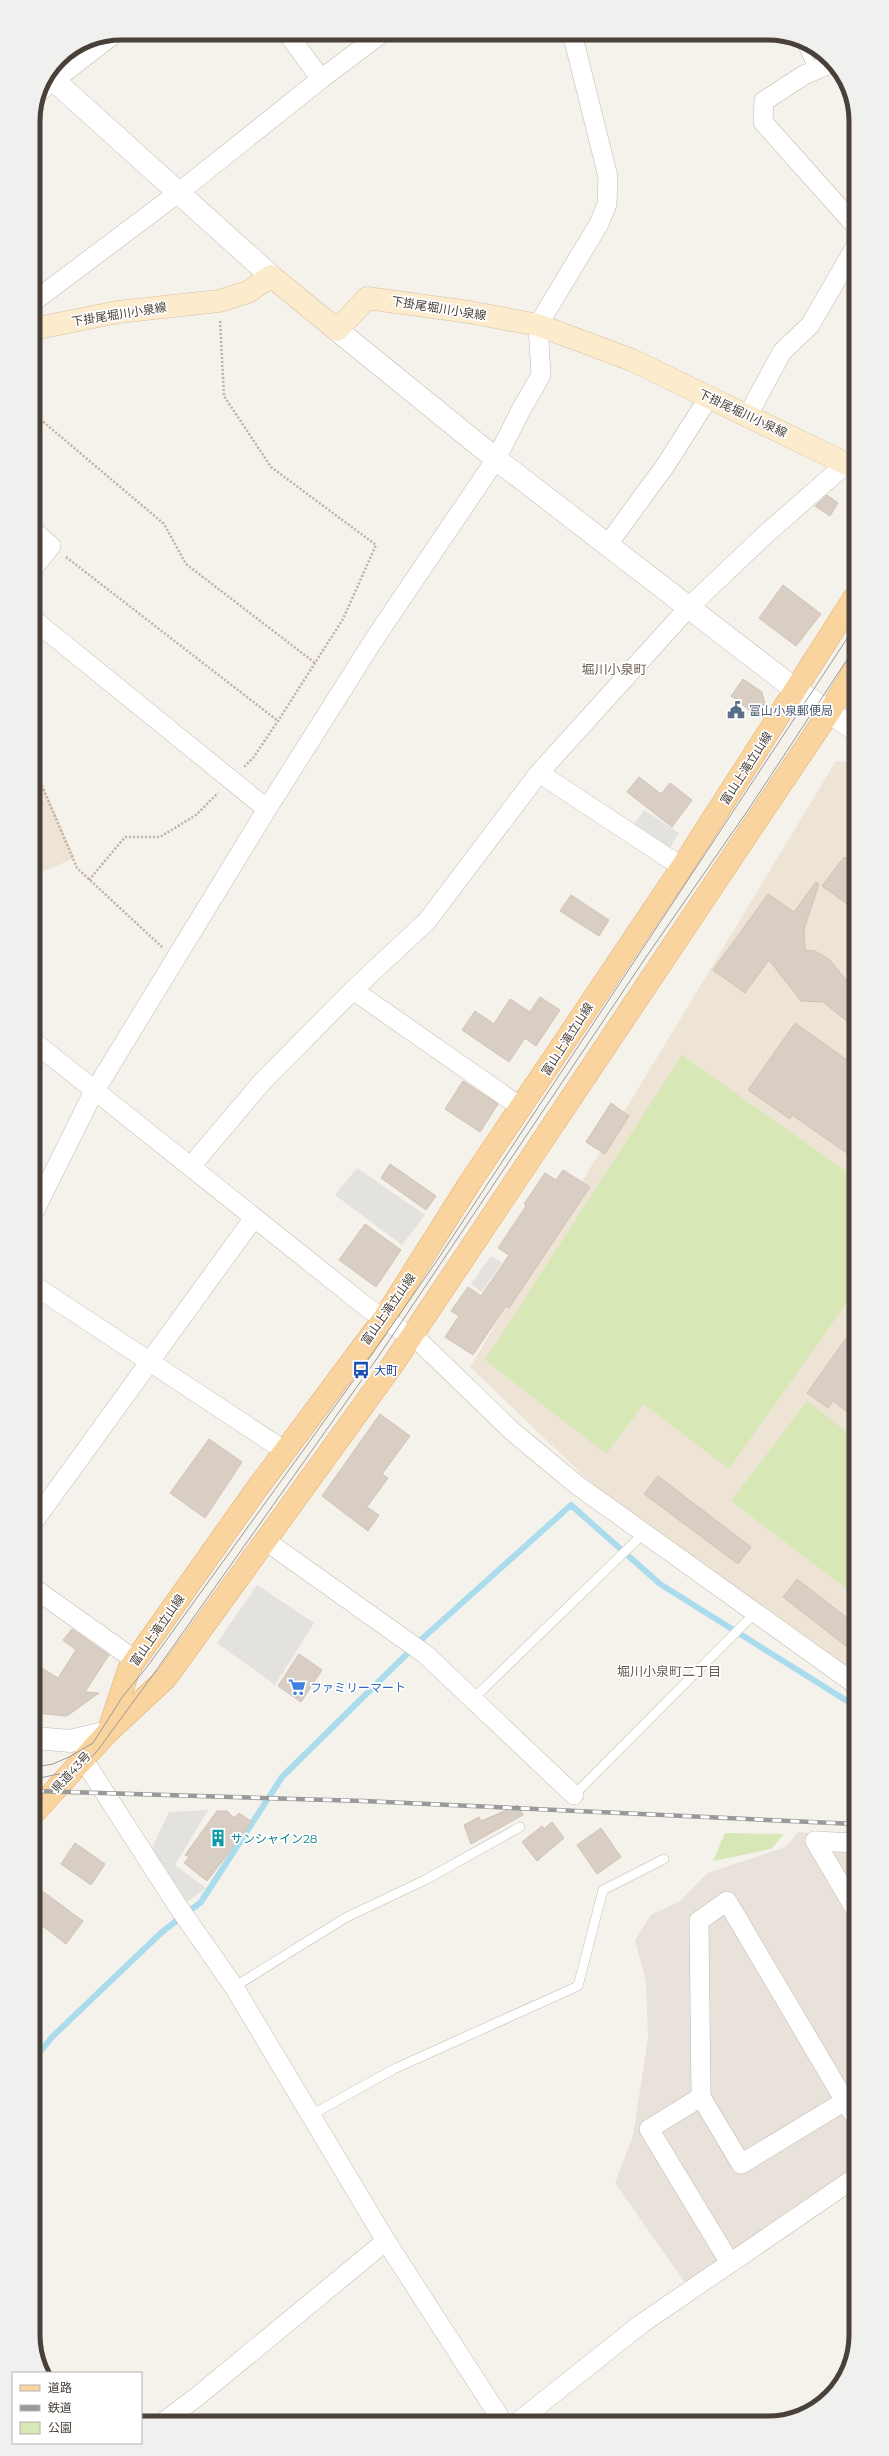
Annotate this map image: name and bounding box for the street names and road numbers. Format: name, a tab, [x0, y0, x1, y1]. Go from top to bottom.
street label: 下掛尾堀川小泉線	[390, 293, 488, 323]
street label: 下掛尾堀川小泉線	[70, 299, 168, 329]
street label: 下掛尾堀川小泉線	[696, 386, 790, 440]
street label: 富山上滝立山線	[717, 729, 775, 807]
street label: 富山上滝立山線	[538, 1000, 596, 1078]
street label: 富山上滝立山線	[358, 1270, 418, 1348]
street label: 富山上滝立山線	[127, 1591, 187, 1669]
street label: 県道43号	[48, 1748, 94, 1796]

